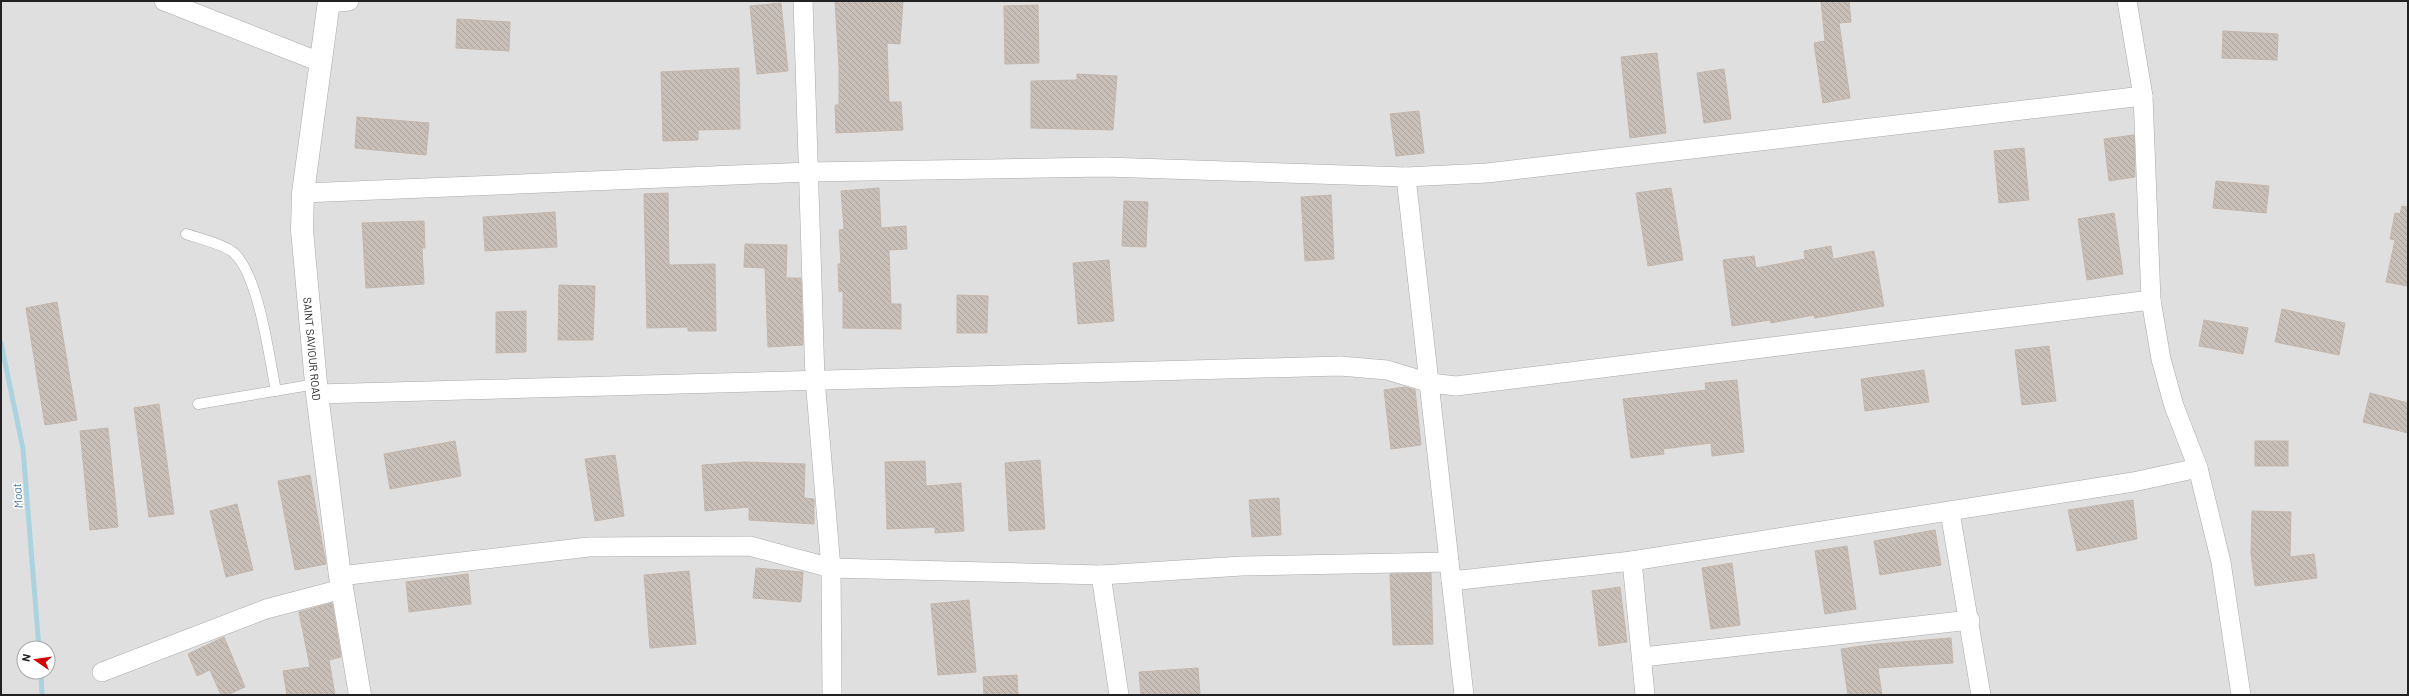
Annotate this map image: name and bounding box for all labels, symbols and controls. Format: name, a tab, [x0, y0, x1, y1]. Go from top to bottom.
street label: SAINT SAVIOUR ROAD	[302, 296, 324, 401]
water label: Moat	[9, 482, 25, 509]
north arrow	[16, 640, 56, 680]
text: N	[19, 653, 33, 663]

